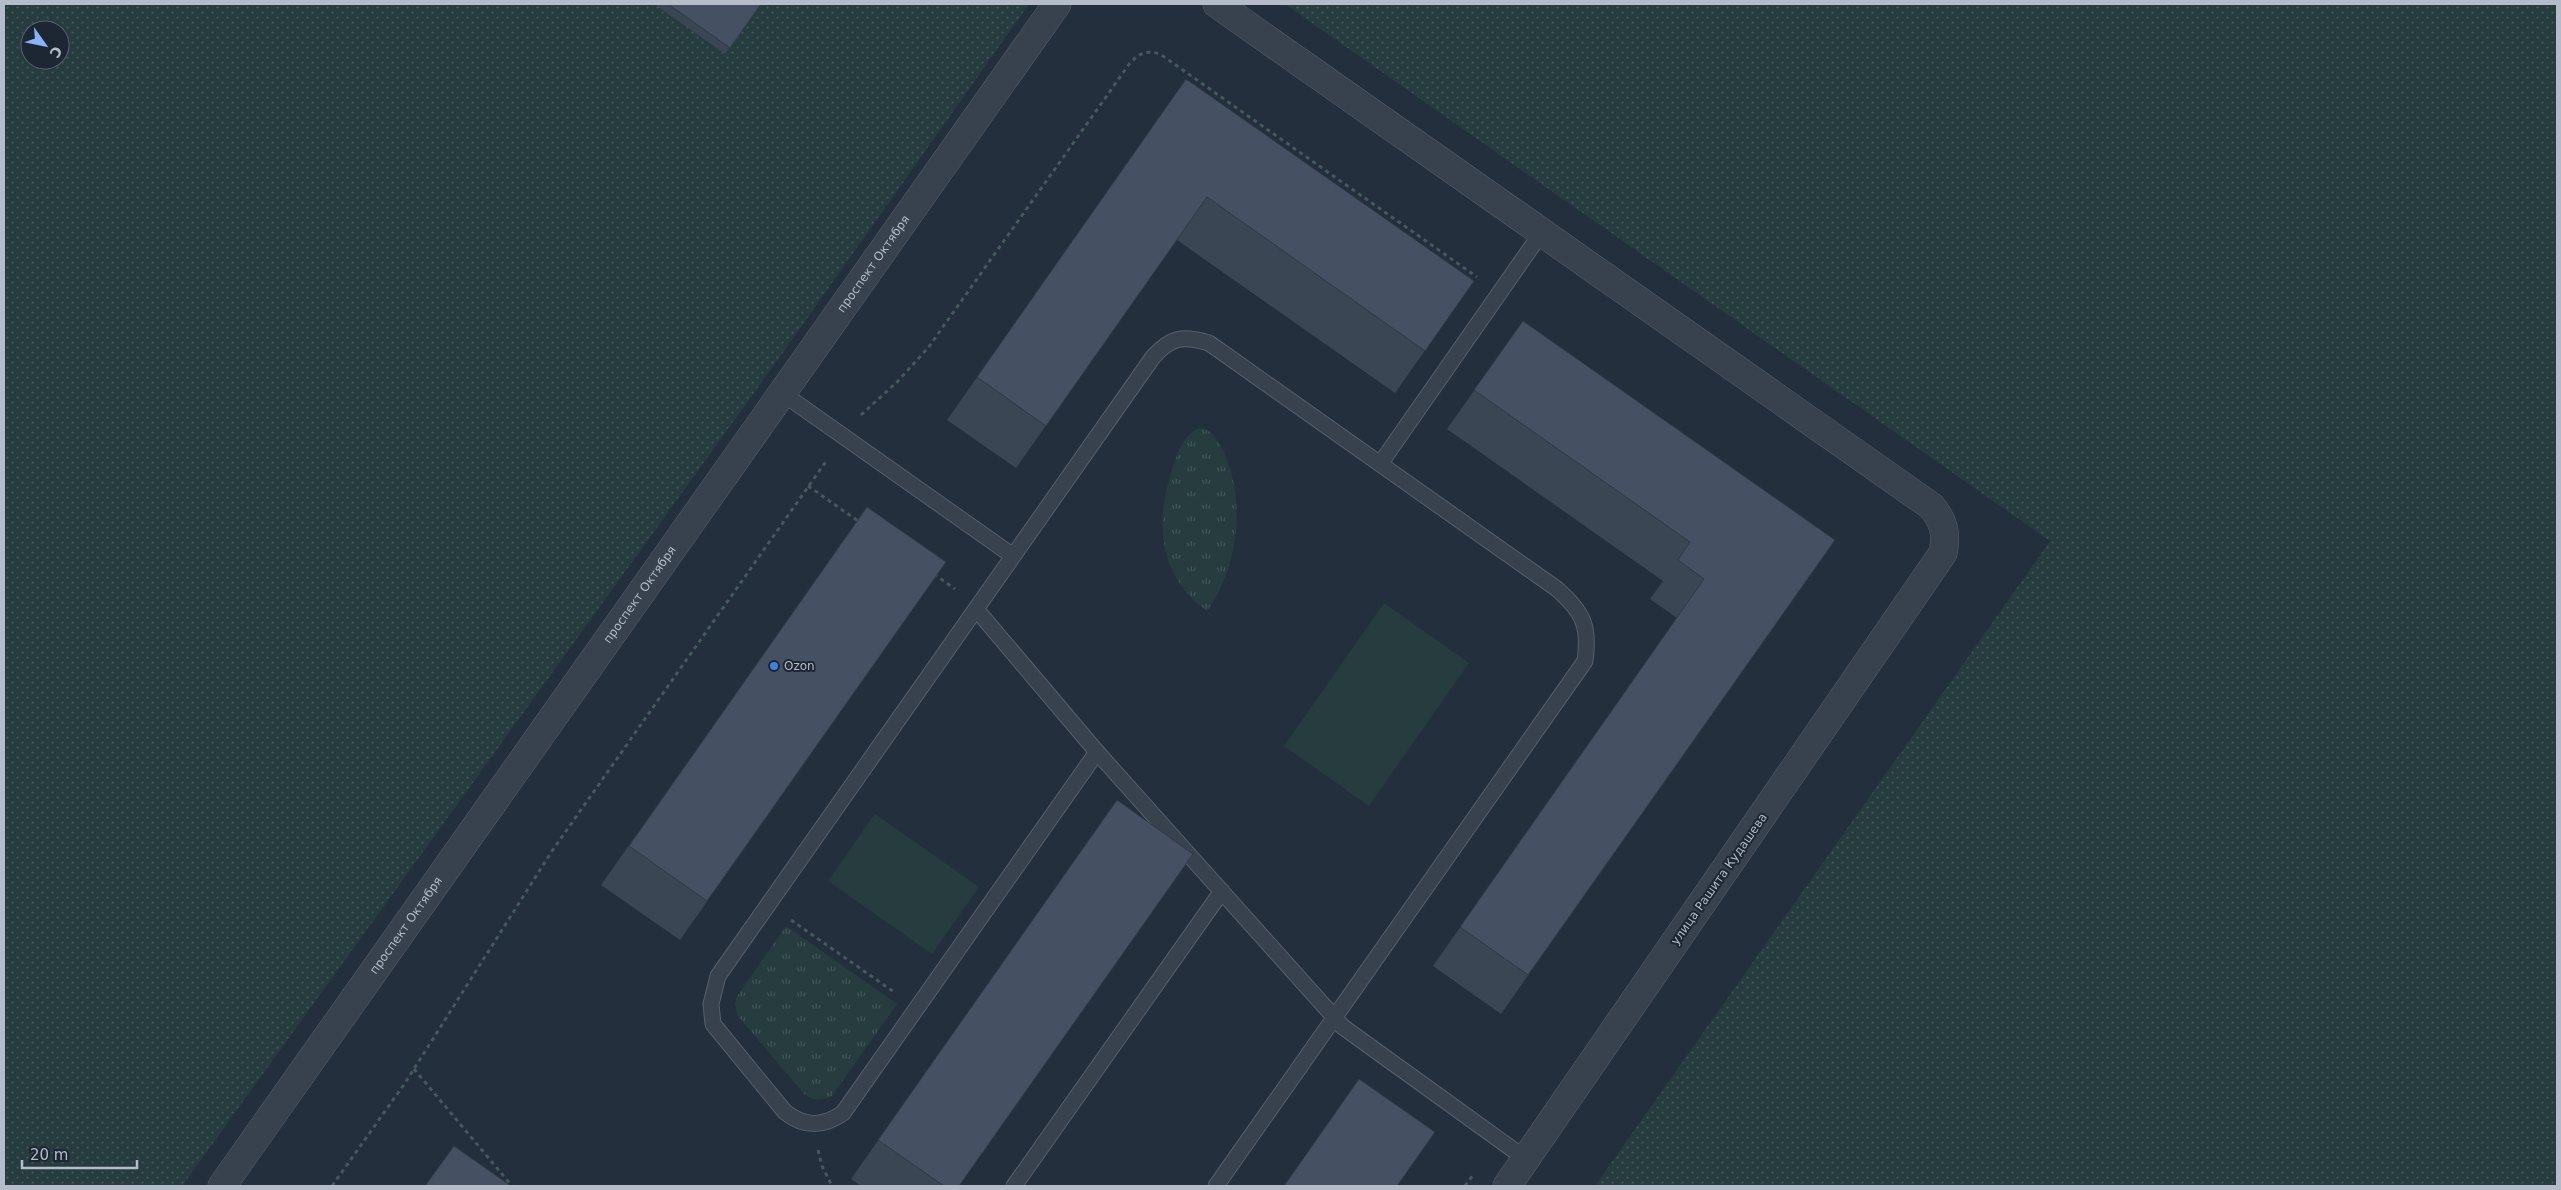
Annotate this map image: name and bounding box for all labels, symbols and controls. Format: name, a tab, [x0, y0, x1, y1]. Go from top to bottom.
north arrow	[20, 20, 70, 70]
text: С	[46, 43, 65, 61]
street label: проспект Октября	[834, 212, 913, 315]
street label: проспект Октября	[601, 543, 679, 646]
place label: Ozon	[784, 659, 815, 673]
marker: Ozon	[768, 660, 780, 672]
street label: улица Рашита Кудашева	[1668, 810, 1770, 948]
street label: проспект Октября	[367, 874, 445, 977]
scale bar	[22, 1138, 138, 1170]
text: 20 m	[30, 1146, 68, 1164]

